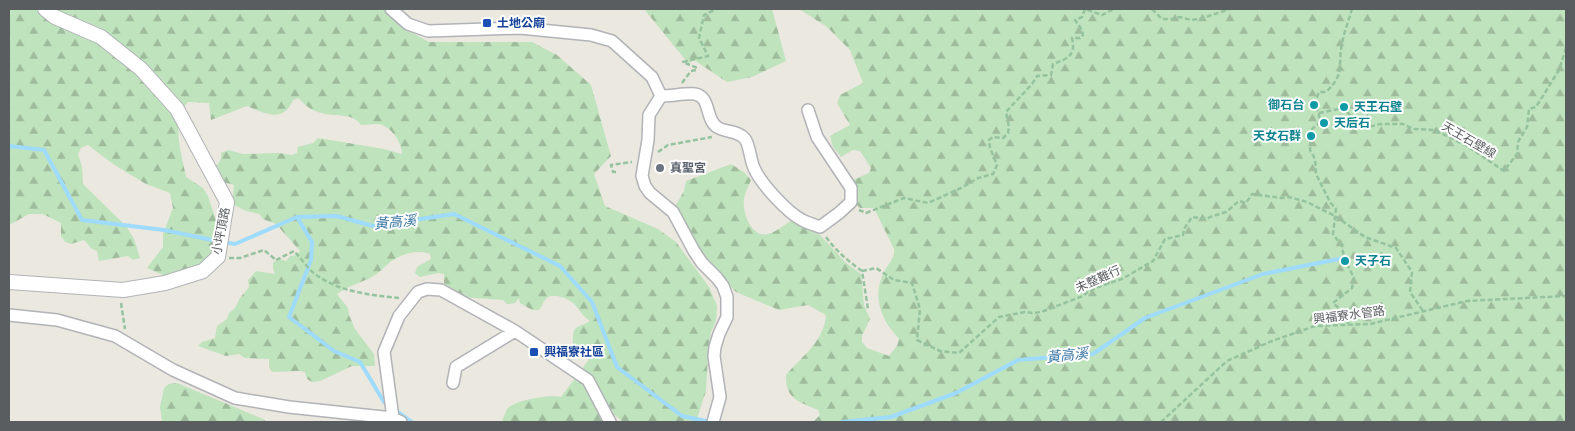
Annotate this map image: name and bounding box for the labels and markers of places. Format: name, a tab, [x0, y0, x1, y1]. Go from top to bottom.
place label: 土地公廟	[497, 16, 545, 30]
marker: 土地公廟	[481, 17, 493, 29]
place label: 御石台	[1268, 98, 1304, 112]
marker: 御石台	[1308, 99, 1320, 111]
place label: 天王石壁	[1354, 100, 1402, 114]
marker: 天王石壁	[1338, 101, 1350, 113]
place label: 天后石	[1334, 116, 1370, 130]
marker: 天后石	[1318, 117, 1330, 129]
place label: 天女石群	[1253, 129, 1301, 143]
marker: 天女石群	[1305, 130, 1317, 142]
place label: 真聖宮	[670, 161, 706, 175]
marker: 真聖宮	[654, 162, 666, 174]
place label: 天子石	[1355, 254, 1391, 268]
marker: 天子石	[1339, 255, 1351, 267]
place label: 興福寮社區	[544, 345, 604, 359]
marker: 興福寮社區	[528, 346, 540, 358]

